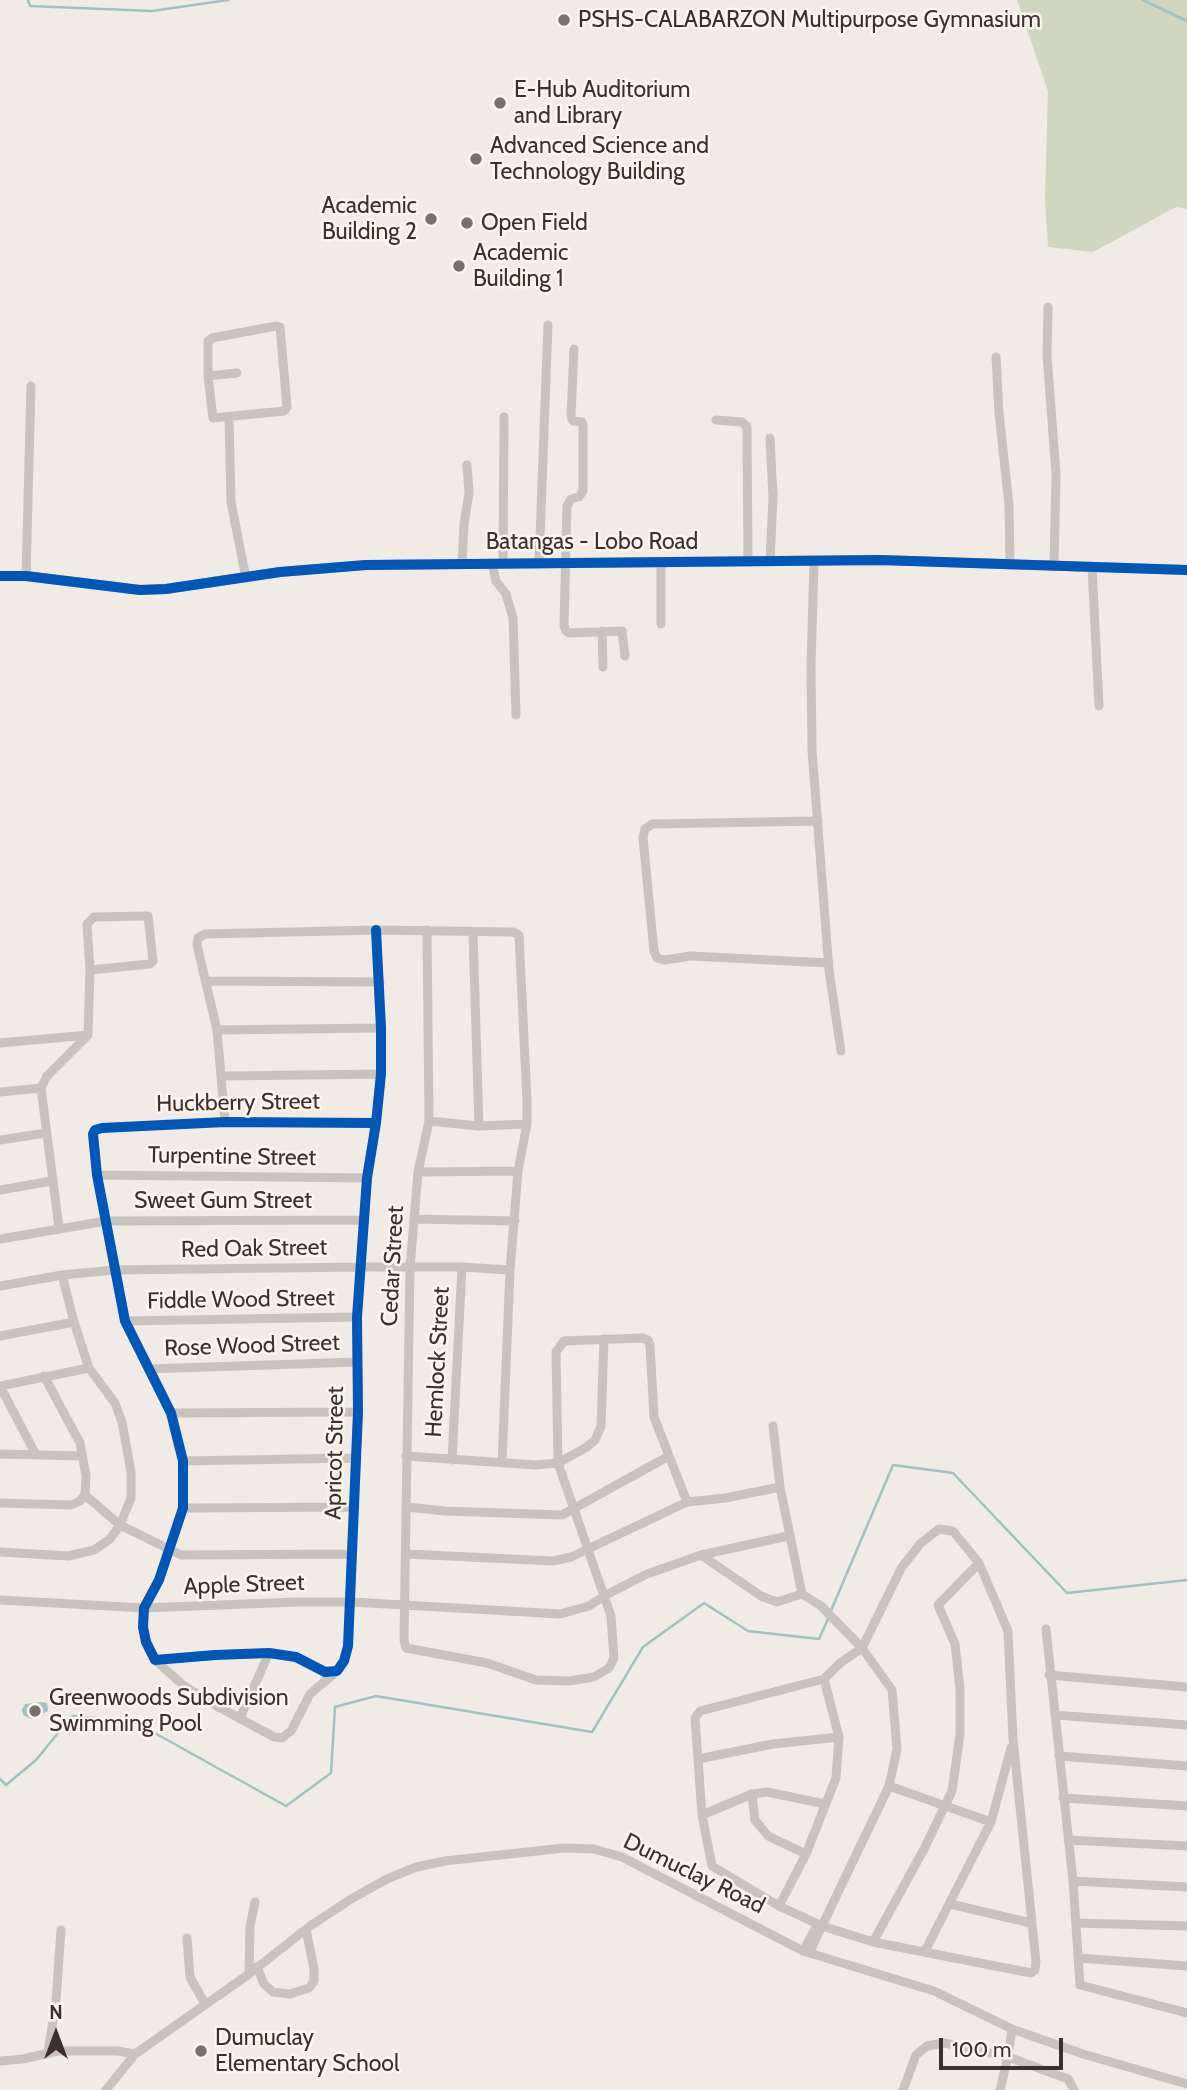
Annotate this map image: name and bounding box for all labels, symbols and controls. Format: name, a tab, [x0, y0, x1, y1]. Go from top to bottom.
place label: PSHS-CALABARZON Multipurpose Gymnasium	[578, 6, 1041, 34]
marker: PSHS-CALABARZON Multipurpose Gymnasium	[556, 12, 572, 28]
place label: E-Hub Auditorium and Library	[514, 76, 690, 130]
marker: E-Hub Auditorium and Library	[492, 95, 508, 111]
place label: Advanced Science and Technology Building	[490, 132, 709, 186]
marker: Advanced Science and Technology Building	[468, 151, 484, 167]
place label: Academic Building 2	[322, 192, 417, 246]
place label: Open Field	[481, 209, 588, 237]
marker: Academic Building 2	[423, 211, 439, 227]
marker: Open Field	[459, 215, 475, 231]
place label: Academic Building 1	[473, 239, 568, 293]
marker: Academic Building 1	[451, 258, 467, 274]
street label: Batangas - Lobo Road	[486, 528, 698, 556]
street label: Huckberry Street	[156, 1088, 320, 1118]
street label: Turpentine Street	[148, 1142, 316, 1172]
street label: Sweet Gum Street	[134, 1187, 312, 1215]
street label: Cedar Street	[376, 1205, 410, 1327]
street label: Red Oak Street	[181, 1234, 327, 1264]
street label: Fiddle Wood Street	[147, 1285, 335, 1315]
street label: Hemlock Street	[420, 1286, 456, 1438]
street label: Rose Wood Street	[164, 1329, 340, 1363]
street label: Apricot Street	[320, 1386, 350, 1520]
street label: Apple Street	[183, 1569, 305, 1601]
place label: Greenwoods Subdivision Swimming Pool	[49, 1684, 289, 1738]
marker: Greenwoods Subdivision Swimming Pool	[27, 1703, 43, 1719]
street label: Dumuclay Road	[619, 1828, 769, 1920]
north arrow	[21, 1999, 91, 2069]
text: N	[49, 2001, 63, 2024]
place label: Dumuclay Elementary School	[215, 2024, 399, 2078]
scale bar	[942, 2024, 1066, 2068]
text: 100 m	[952, 2037, 1011, 2062]
marker: Dumuclay Elementary School	[193, 2043, 209, 2059]

